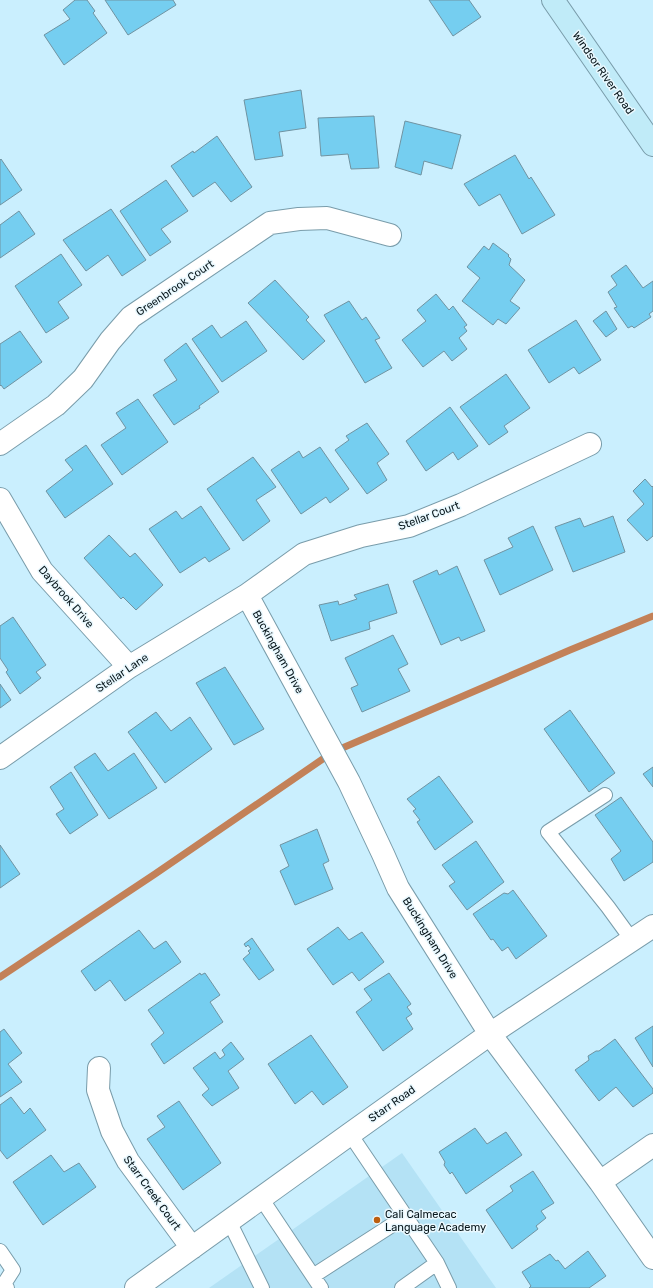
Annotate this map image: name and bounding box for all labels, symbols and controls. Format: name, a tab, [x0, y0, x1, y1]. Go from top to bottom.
street label: Windsor River Road	[570, 29, 636, 117]
street label: Greenbrook Court	[134, 257, 217, 319]
street label: Stellar Court	[397, 499, 462, 533]
street label: Daybrook Drive	[36, 563, 96, 631]
street label: Buckingham Drive	[250, 608, 306, 696]
street label: Stellar Lane	[93, 651, 151, 695]
street label: Buckingham Drive	[400, 895, 460, 981]
street label: Starr Road	[366, 1083, 418, 1125]
street label: Starr Creek Court	[121, 1153, 184, 1233]
place label: Cali Calmecac Language Academy	[385, 1208, 486, 1234]
marker: Cali Calmecac Language Academy	[372, 1215, 382, 1225]

